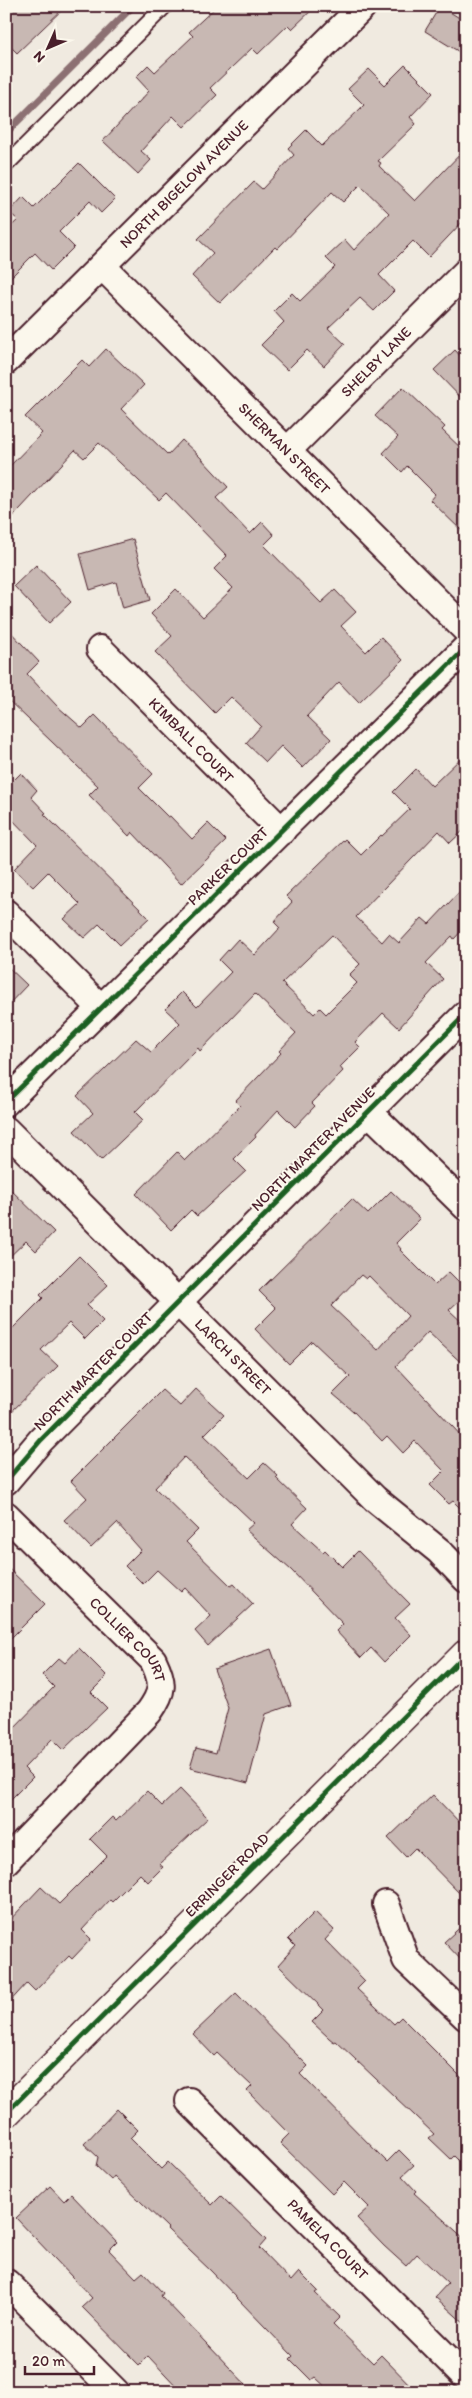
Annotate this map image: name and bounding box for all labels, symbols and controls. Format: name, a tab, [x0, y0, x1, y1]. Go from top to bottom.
north arrow	[22, 22, 72, 72]
text: N	[30, 47, 49, 66]
street label: NORTH BIGELOW AVENUE	[116, 116, 252, 252]
street label: SHELBY LANE	[337, 323, 415, 401]
street label: SHERMAN STREET	[235, 399, 335, 499]
street label: KIMBALL COURT	[145, 694, 238, 787]
street label: PARKER COURT	[184, 822, 273, 909]
street label: NORTH MARTER AVENUE	[247, 1083, 379, 1215]
street label: NORTH MARTER COURT	[30, 1307, 157, 1434]
street label: LARCH STREET	[191, 1315, 275, 1399]
street label: COLLIER COURT	[86, 1593, 170, 1684]
street label: ERRINGER ROAD	[181, 1829, 273, 1921]
street label: PAMELA COURT	[284, 2195, 373, 2284]
scale bar	[25, 2343, 94, 2375]
text: 20 m	[32, 2352, 66, 2370]

